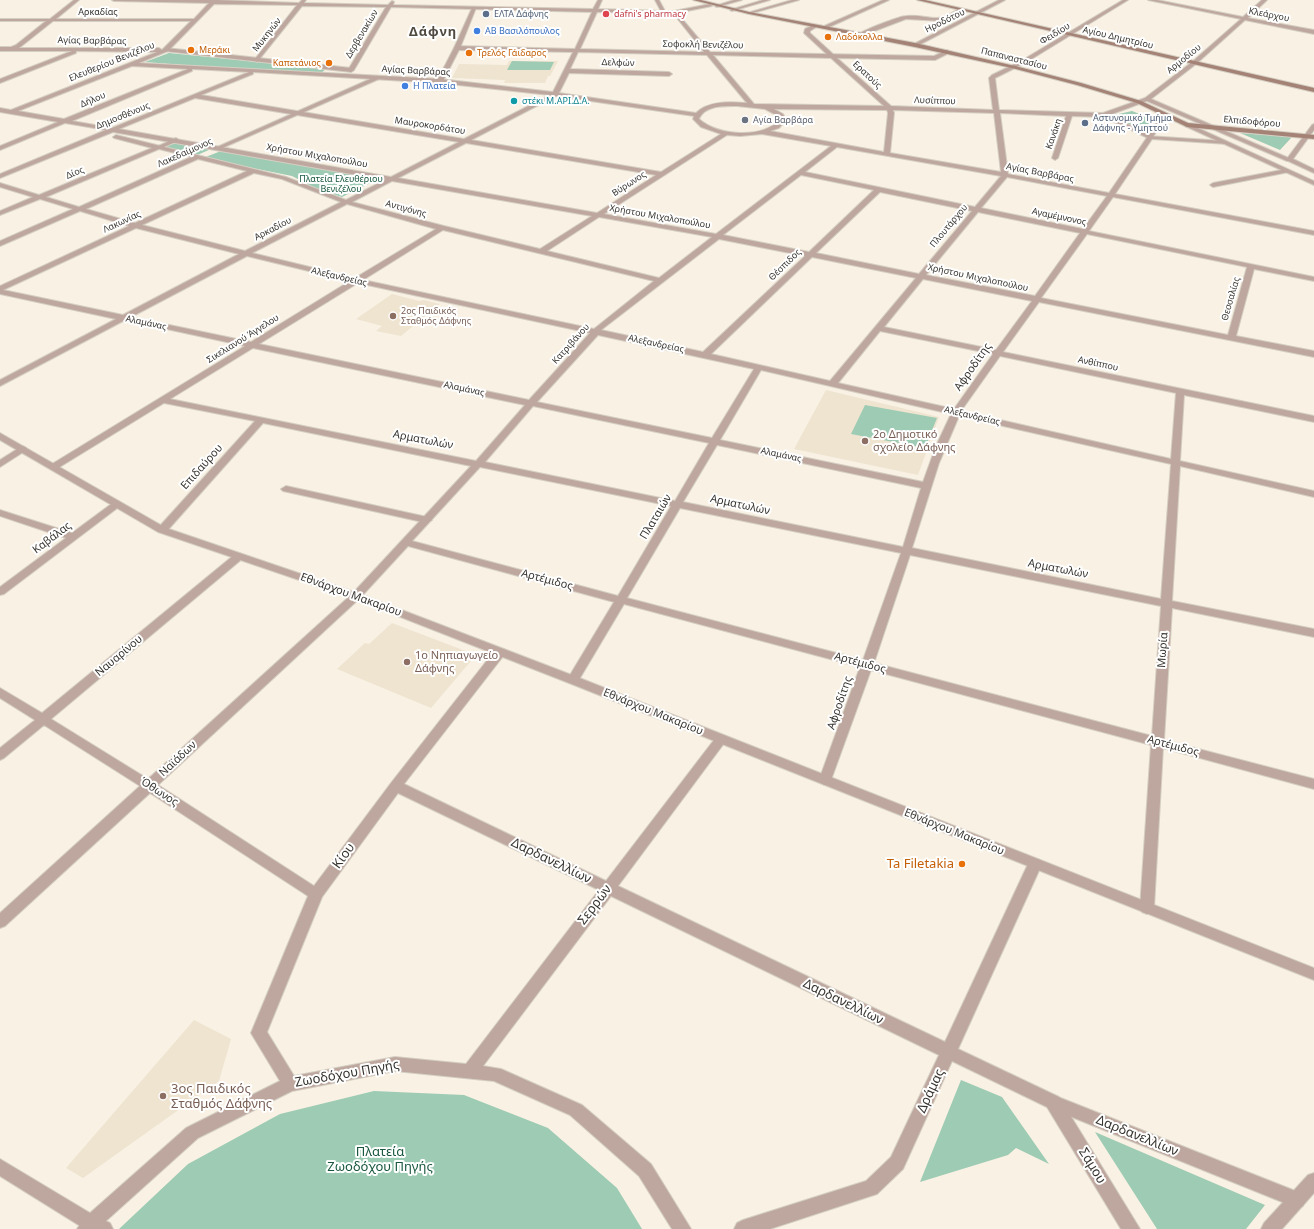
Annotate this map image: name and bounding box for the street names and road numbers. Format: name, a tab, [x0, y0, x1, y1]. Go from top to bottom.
street label: Κλεάρχου	[1248, 6, 1290, 24]
street label: Αρκαδίας	[78, 7, 118, 17]
street label: Ηροδότου	[923, 7, 967, 35]
street label: Δερβενακίων	[343, 8, 381, 60]
street label: Μυκηνών	[250, 16, 284, 54]
street label: Φειδίου	[1038, 21, 1072, 47]
street label: Αγίου Δημητρίου	[1082, 25, 1154, 51]
street label: Αγίας Βαρβάρας	[58, 35, 126, 47]
street label: Σοφοκλή Βενιζέλου	[662, 39, 744, 51]
street label: Ελευθερίου Βενιζέλου	[68, 40, 156, 84]
street label: Αρμοδίου	[1165, 42, 1203, 76]
street label: Παπαναστασίου	[980, 46, 1048, 72]
street label: Δελφών	[601, 57, 635, 69]
street label: Ερατούς	[850, 59, 884, 91]
street label: Αγίας Βαρβάρας	[381, 64, 451, 78]
street label: Δήλου	[79, 90, 107, 110]
street label: Λυσίππου	[914, 95, 956, 107]
street label: Δημοσθένους	[95, 100, 151, 132]
street label: Ελπιδοφόρου	[1223, 114, 1281, 130]
street label: Μαυροκορδάτου	[394, 115, 466, 137]
street label: Κανάκη	[1044, 117, 1064, 151]
street label: Λακεδαίμονος	[156, 136, 214, 170]
street label: Χρήστου Μιχαλοπούλου	[266, 142, 368, 170]
street label: Αγίας Βαρβάρας	[1005, 161, 1075, 185]
street label: Δίος	[64, 164, 86, 182]
street label: Βύρωνος	[610, 169, 648, 199]
street label: Αντιγόνης	[384, 198, 428, 220]
street label: Πλουτάρχου	[928, 202, 970, 250]
street label: Χρήστου Μιχαλοπούλου	[609, 203, 711, 231]
street label: Αγαμέμνονος	[1031, 206, 1087, 228]
street label: Λακωνίας	[101, 209, 143, 235]
street label: Αρκαδίου	[253, 215, 293, 243]
street label: Θέσπιδος	[767, 247, 803, 283]
street label: Χρήστου Μιχαλοπούλου	[927, 262, 1029, 294]
street label: Αλεξανδρείας	[310, 265, 368, 289]
street label: Θεσσαλίας	[1220, 276, 1242, 322]
street label: Σικελιανού Άγγελου	[205, 312, 281, 366]
street label: Αλαμάνας	[125, 313, 167, 333]
street label: Κατριβάνου	[550, 322, 592, 366]
street label: Αλεξανδρείας	[627, 333, 685, 355]
street label: Αφροδίτης	[952, 340, 994, 394]
street label: Ανθίππου	[1077, 354, 1119, 374]
street label: Αλαμάνας	[443, 379, 485, 399]
street label: Αλεξανδρείας	[943, 404, 1001, 428]
street label: Αρματωλών	[392, 428, 454, 452]
street label: Επιδαύρου	[178, 442, 226, 492]
street label: Αλαμάνας	[760, 445, 802, 465]
street label: Πλαταιών	[637, 492, 675, 542]
street label: Αρματωλών	[709, 492, 771, 518]
street label: Καβάλας	[30, 519, 74, 557]
street label: Αρματωλών	[1027, 557, 1089, 581]
street label: Αρτέμιδος	[520, 567, 574, 593]
street label: Εθνάρχου Μακαρίου	[299, 571, 403, 619]
street label: Μωρία	[1155, 632, 1171, 668]
street label: Ναυαρίνου	[93, 633, 145, 679]
street label: Αρτέμιδος	[833, 650, 887, 676]
street label: Αφροδίτης	[825, 675, 855, 731]
street label: Εθνάρχου Μακαρίου	[601, 686, 705, 738]
street label: Αρτέμιδος	[1146, 733, 1200, 759]
street label: Ναϊάδων	[157, 738, 199, 780]
street label: Όθωνος	[138, 775, 180, 809]
street label: Εθνάρχου Μακαρίου	[902, 806, 1006, 858]
street label: Δαρδανελλίων	[508, 835, 594, 887]
street label: Κίου	[330, 840, 358, 872]
street label: Σερρών	[575, 882, 615, 928]
street label: Δαρδανελλίων	[800, 976, 886, 1028]
street label: Ζωοδόχου Πηγής	[294, 1057, 400, 1091]
street label: Δράμας	[914, 1067, 948, 1115]
street label: Δαρδανελλίων	[1094, 1112, 1180, 1160]
street label: Σάμου	[1075, 1145, 1109, 1187]

